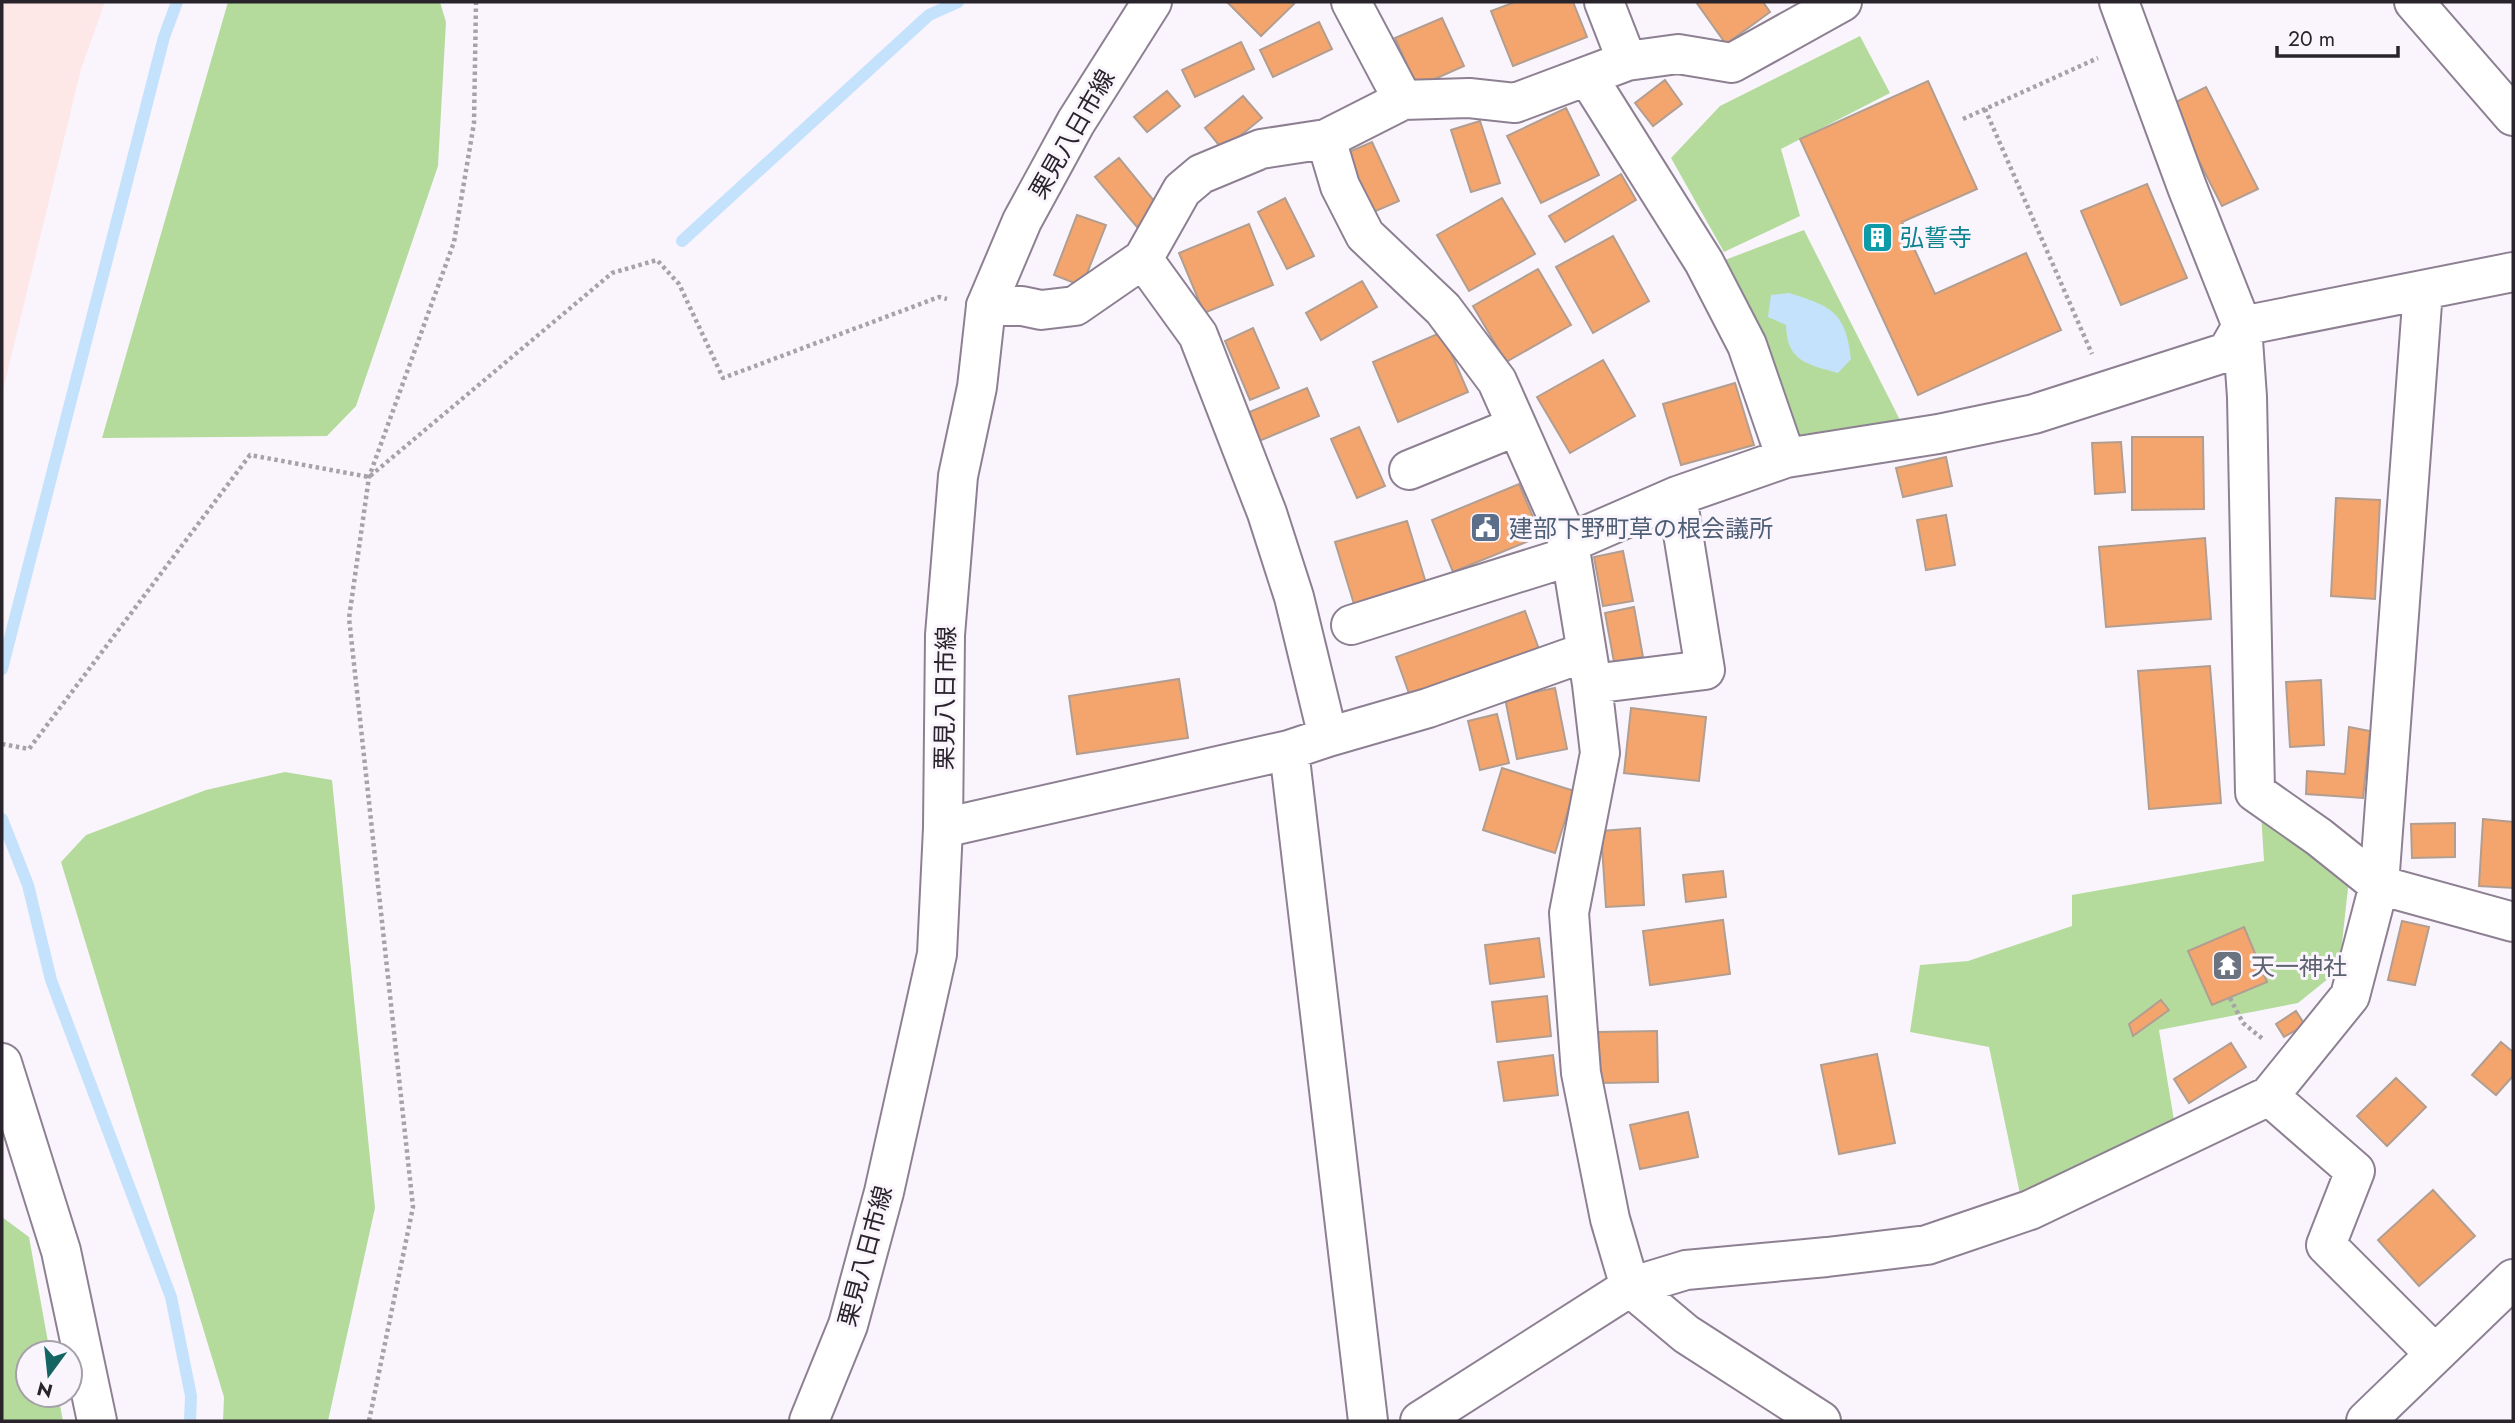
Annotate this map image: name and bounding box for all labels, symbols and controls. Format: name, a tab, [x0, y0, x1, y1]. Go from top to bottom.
scale bar	[2277, 14, 2398, 58]
text: 20 m	[2288, 24, 2335, 54]
street label: 栗見八日市線	[1021, 63, 1123, 205]
building icon: 弘誓寺	[1860, 220, 1894, 254]
place label: 弘誓寺	[1900, 220, 1972, 255]
public building icon: 建部下野町草の根会議所	[1469, 511, 1503, 545]
place label: 建部下野町草の根会議所	[1509, 511, 1773, 546]
street label: 栗見八日市線	[926, 626, 964, 770]
temple icon: 天一神社	[2211, 949, 2245, 983]
place label: 天一神社	[2251, 949, 2347, 984]
street label: 栗見八日市線	[829, 1182, 901, 1330]
north arrow	[14, 1339, 84, 1409]
text: N	[34, 1375, 56, 1405]

